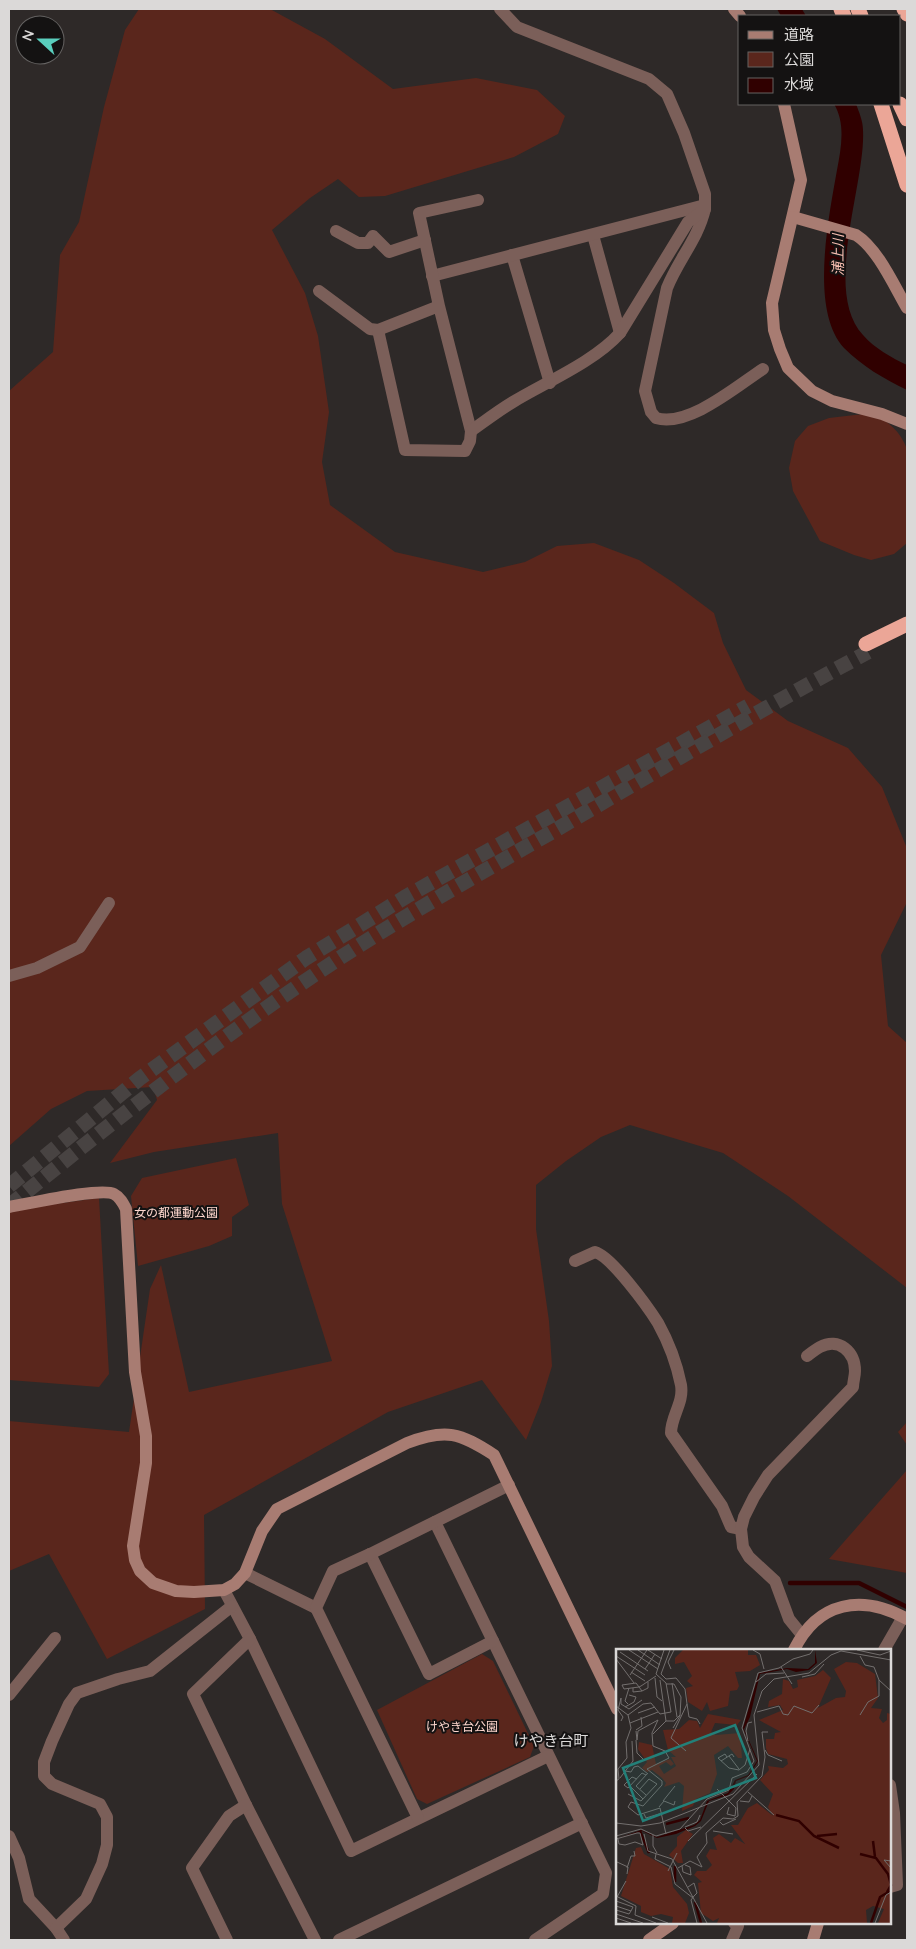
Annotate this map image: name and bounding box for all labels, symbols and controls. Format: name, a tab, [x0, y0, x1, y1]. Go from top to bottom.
north arrow	[15, 15, 65, 65]
legend	[738, 15, 901, 105]
text: 道路	[784, 25, 814, 44]
text: N	[18, 27, 38, 43]
text: 公園	[784, 50, 814, 69]
text: 水域	[784, 75, 814, 94]
water label: 浦上川	[829, 232, 847, 276]
park label: 女の都運動公園	[134, 1205, 218, 1220]
inset map	[616, 1649, 891, 1924]
park label: けやき台公園	[426, 1719, 498, 1734]
district label: けやき台町	[513, 1731, 589, 1750]

